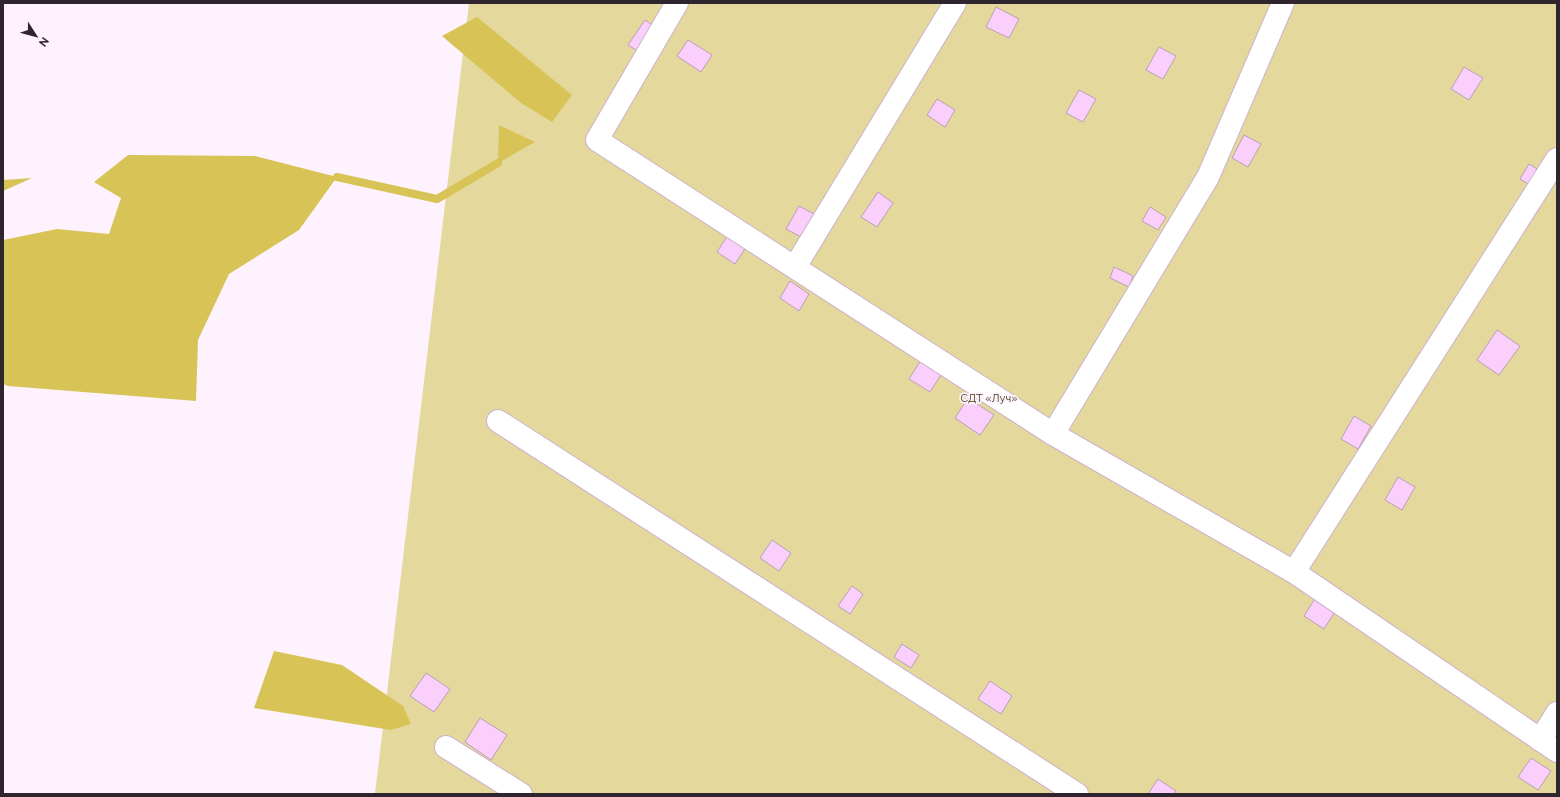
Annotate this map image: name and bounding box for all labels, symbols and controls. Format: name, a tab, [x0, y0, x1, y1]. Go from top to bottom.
north arrow	[16, 16, 56, 56]
text: N	[36, 34, 51, 49]
park label: СДТ «Луч»	[960, 392, 1018, 405]

